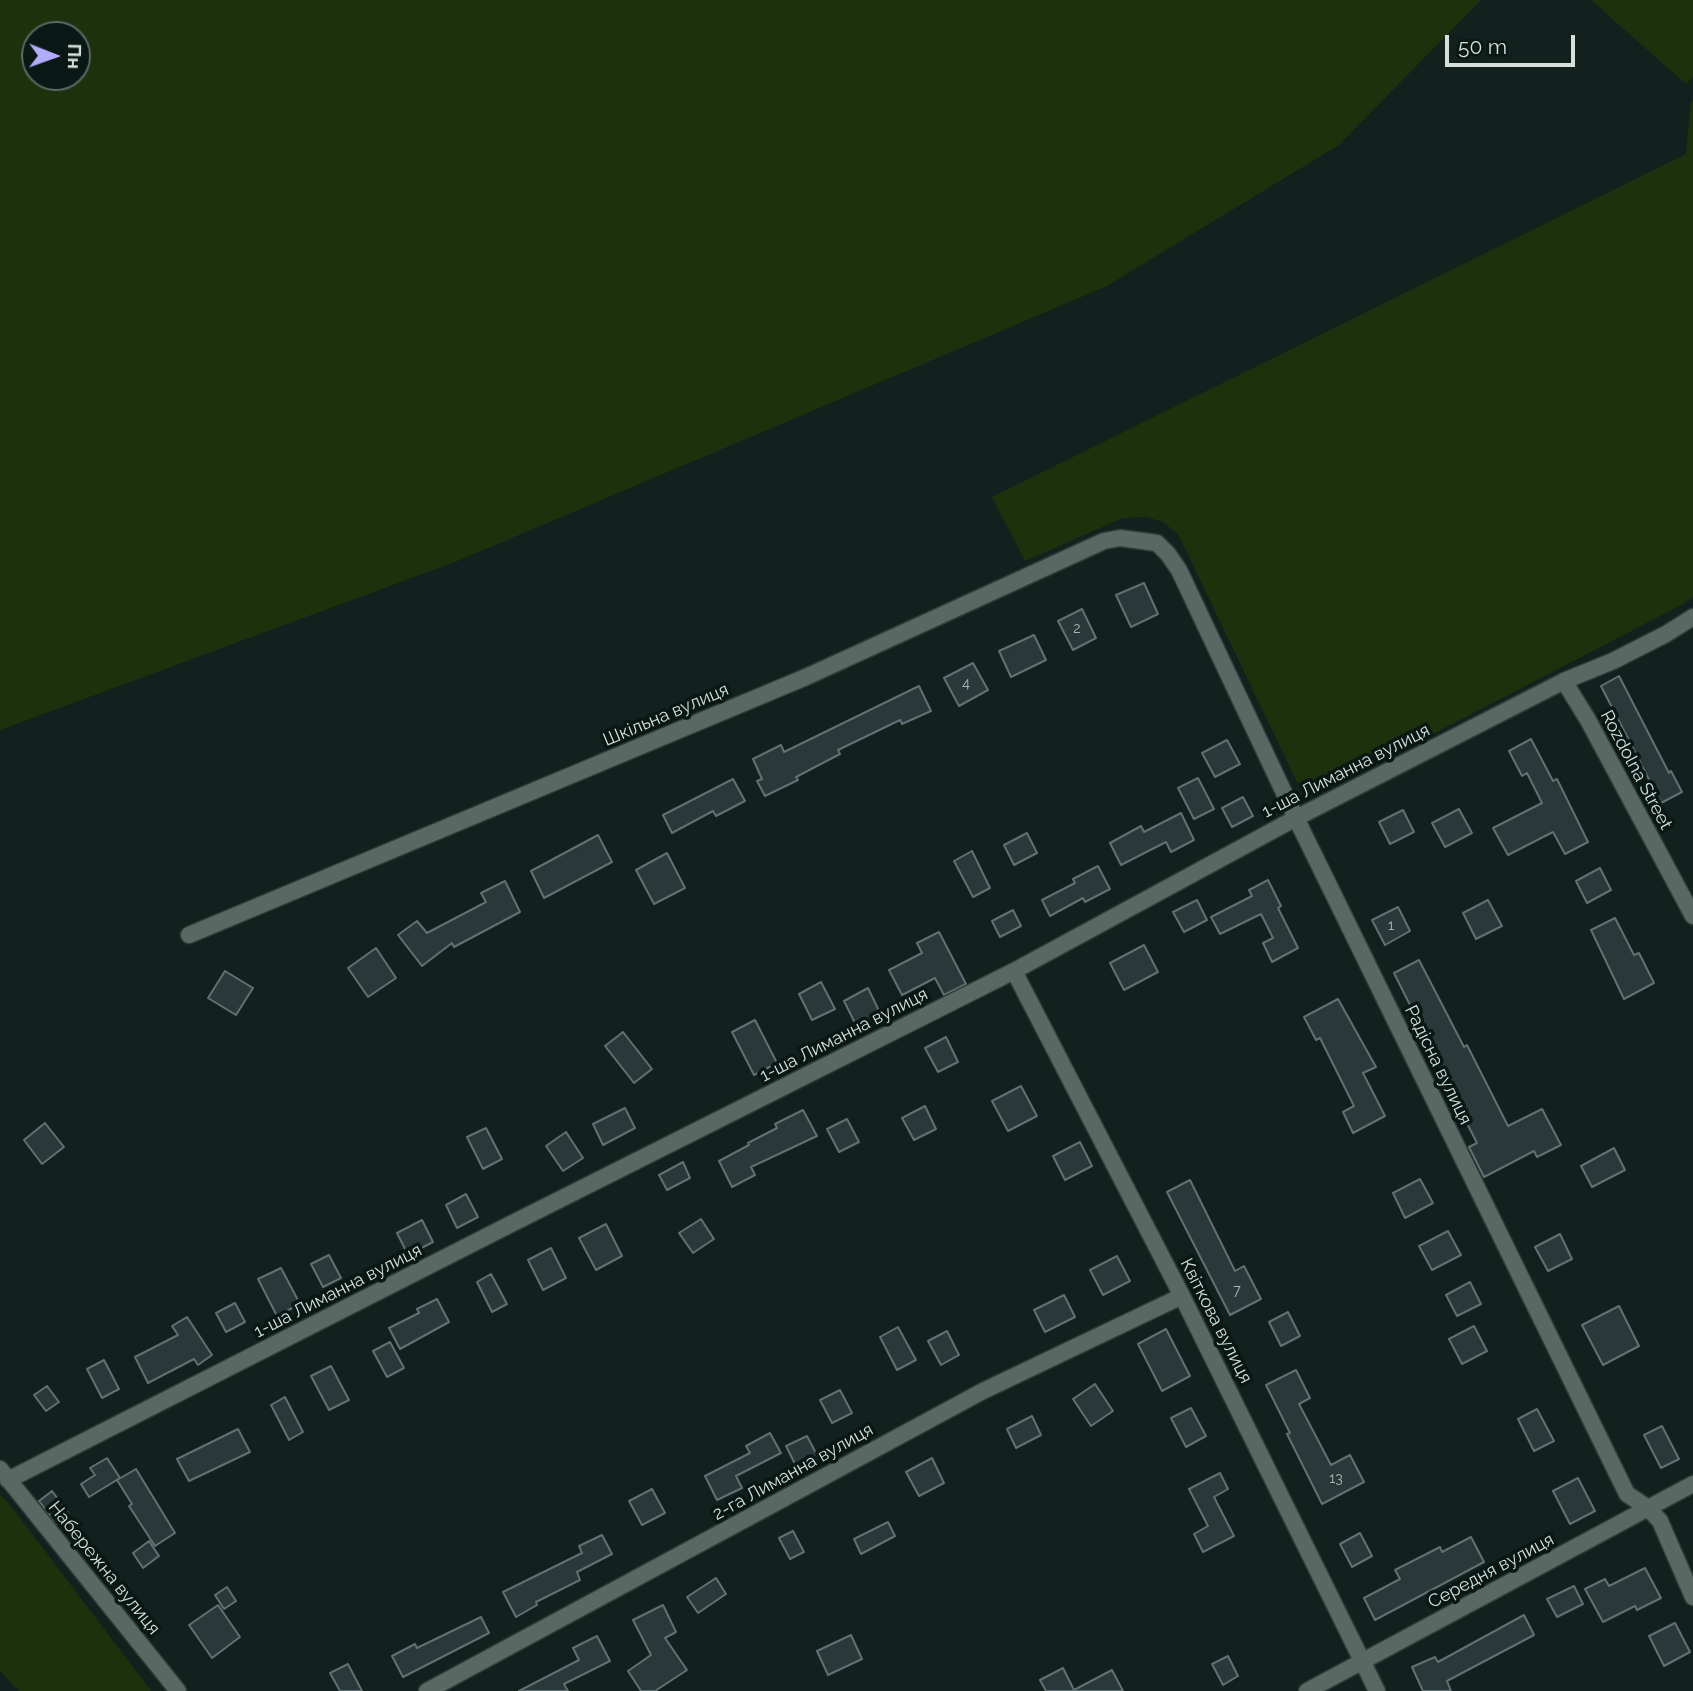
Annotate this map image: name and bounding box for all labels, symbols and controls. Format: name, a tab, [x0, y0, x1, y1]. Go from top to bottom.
north arrow	[21, 21, 91, 91]
scale bar	[1448, 21, 1578, 65]
text: 50 m	[1458, 34, 1507, 59]
text: Пн	[64, 44, 86, 69]
house number: 2	[1073, 621, 1081, 637]
house number: 4	[962, 676, 970, 692]
street label: Шкільна вулиця	[600, 679, 732, 751]
street label: Rozdolna Street	[1595, 707, 1677, 833]
street label: 1-ша Лиманна вулиця	[1258, 719, 1434, 823]
house number: 1	[1388, 918, 1394, 934]
street label: 1-ша Лиманна вулиця	[756, 983, 932, 1087]
street label: Радісна вулиця	[1400, 1002, 1476, 1128]
street label: 1-ша Лиманна вулиця	[250, 1239, 426, 1343]
street label: Квіткова вулиця	[1175, 1255, 1257, 1387]
house number: 7	[1233, 1283, 1241, 1299]
street label: 2-га Лиманна вулиця	[709, 1419, 877, 1525]
house number: 13	[1329, 1471, 1343, 1487]
street label: Набережна вулиця	[44, 1497, 164, 1639]
street label: Середня вулиця	[1424, 1529, 1558, 1613]

